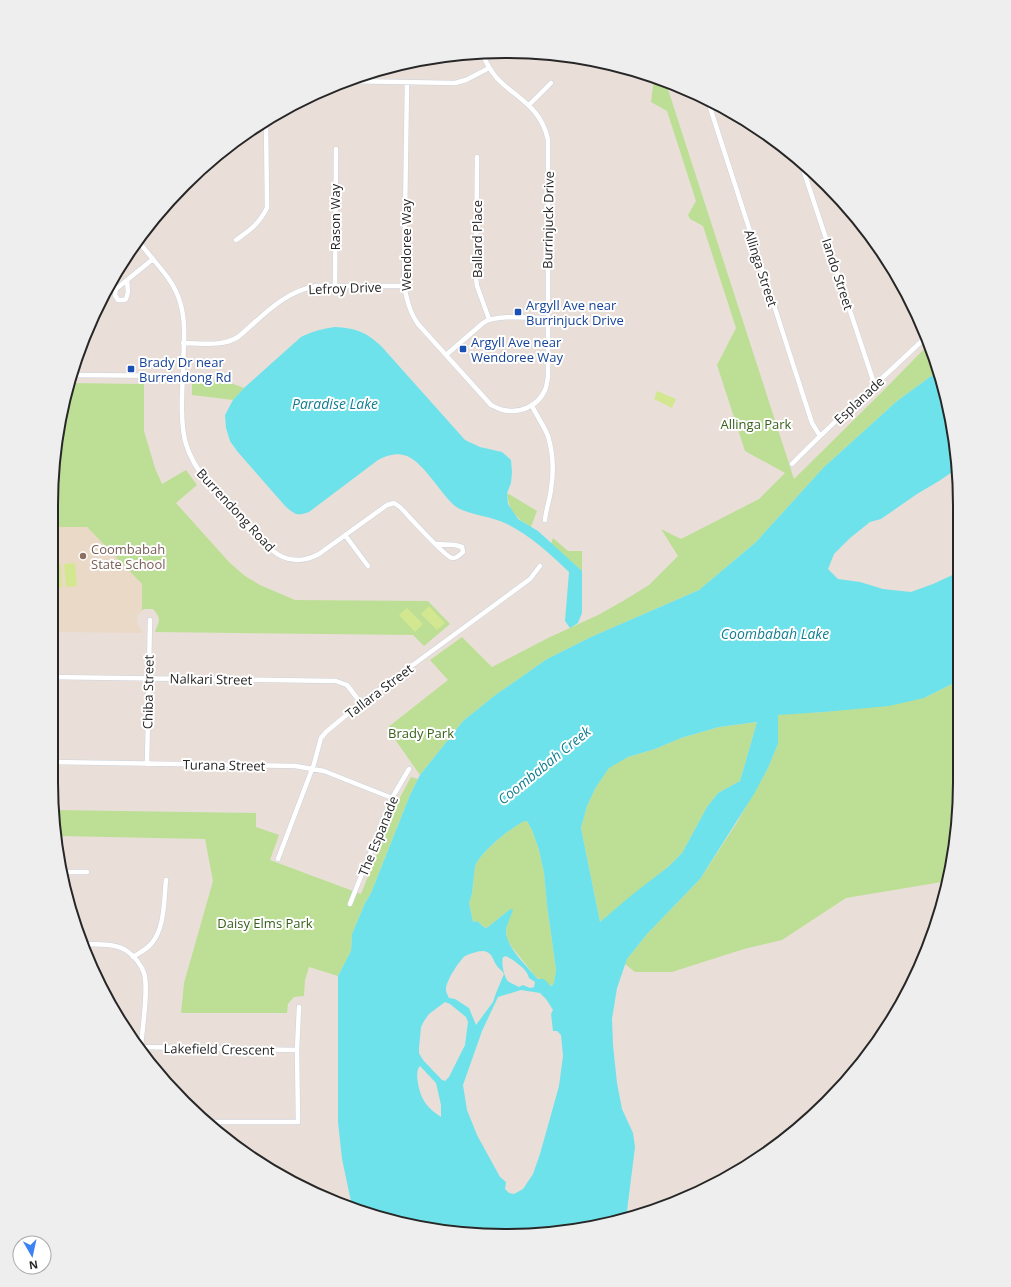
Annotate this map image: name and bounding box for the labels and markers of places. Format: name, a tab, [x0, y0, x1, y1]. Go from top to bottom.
place label: Argyll Ave near Burrinjuck Drive	[526, 296, 624, 329]
marker: Argyll Ave near Burrinjuck Drive	[513, 307, 523, 317]
place label: Argyll Ave near Wendoree Way	[471, 333, 564, 366]
marker: Argyll Ave near Wendoree Way	[458, 344, 468, 354]
place label: Brady Dr near Burrendong Rd	[139, 353, 231, 386]
marker: Brady Dr near Burrendong Rd	[126, 364, 136, 374]
place label: Coombabah State School	[91, 540, 166, 573]
marker: Coombabah State School	[78, 551, 88, 561]

